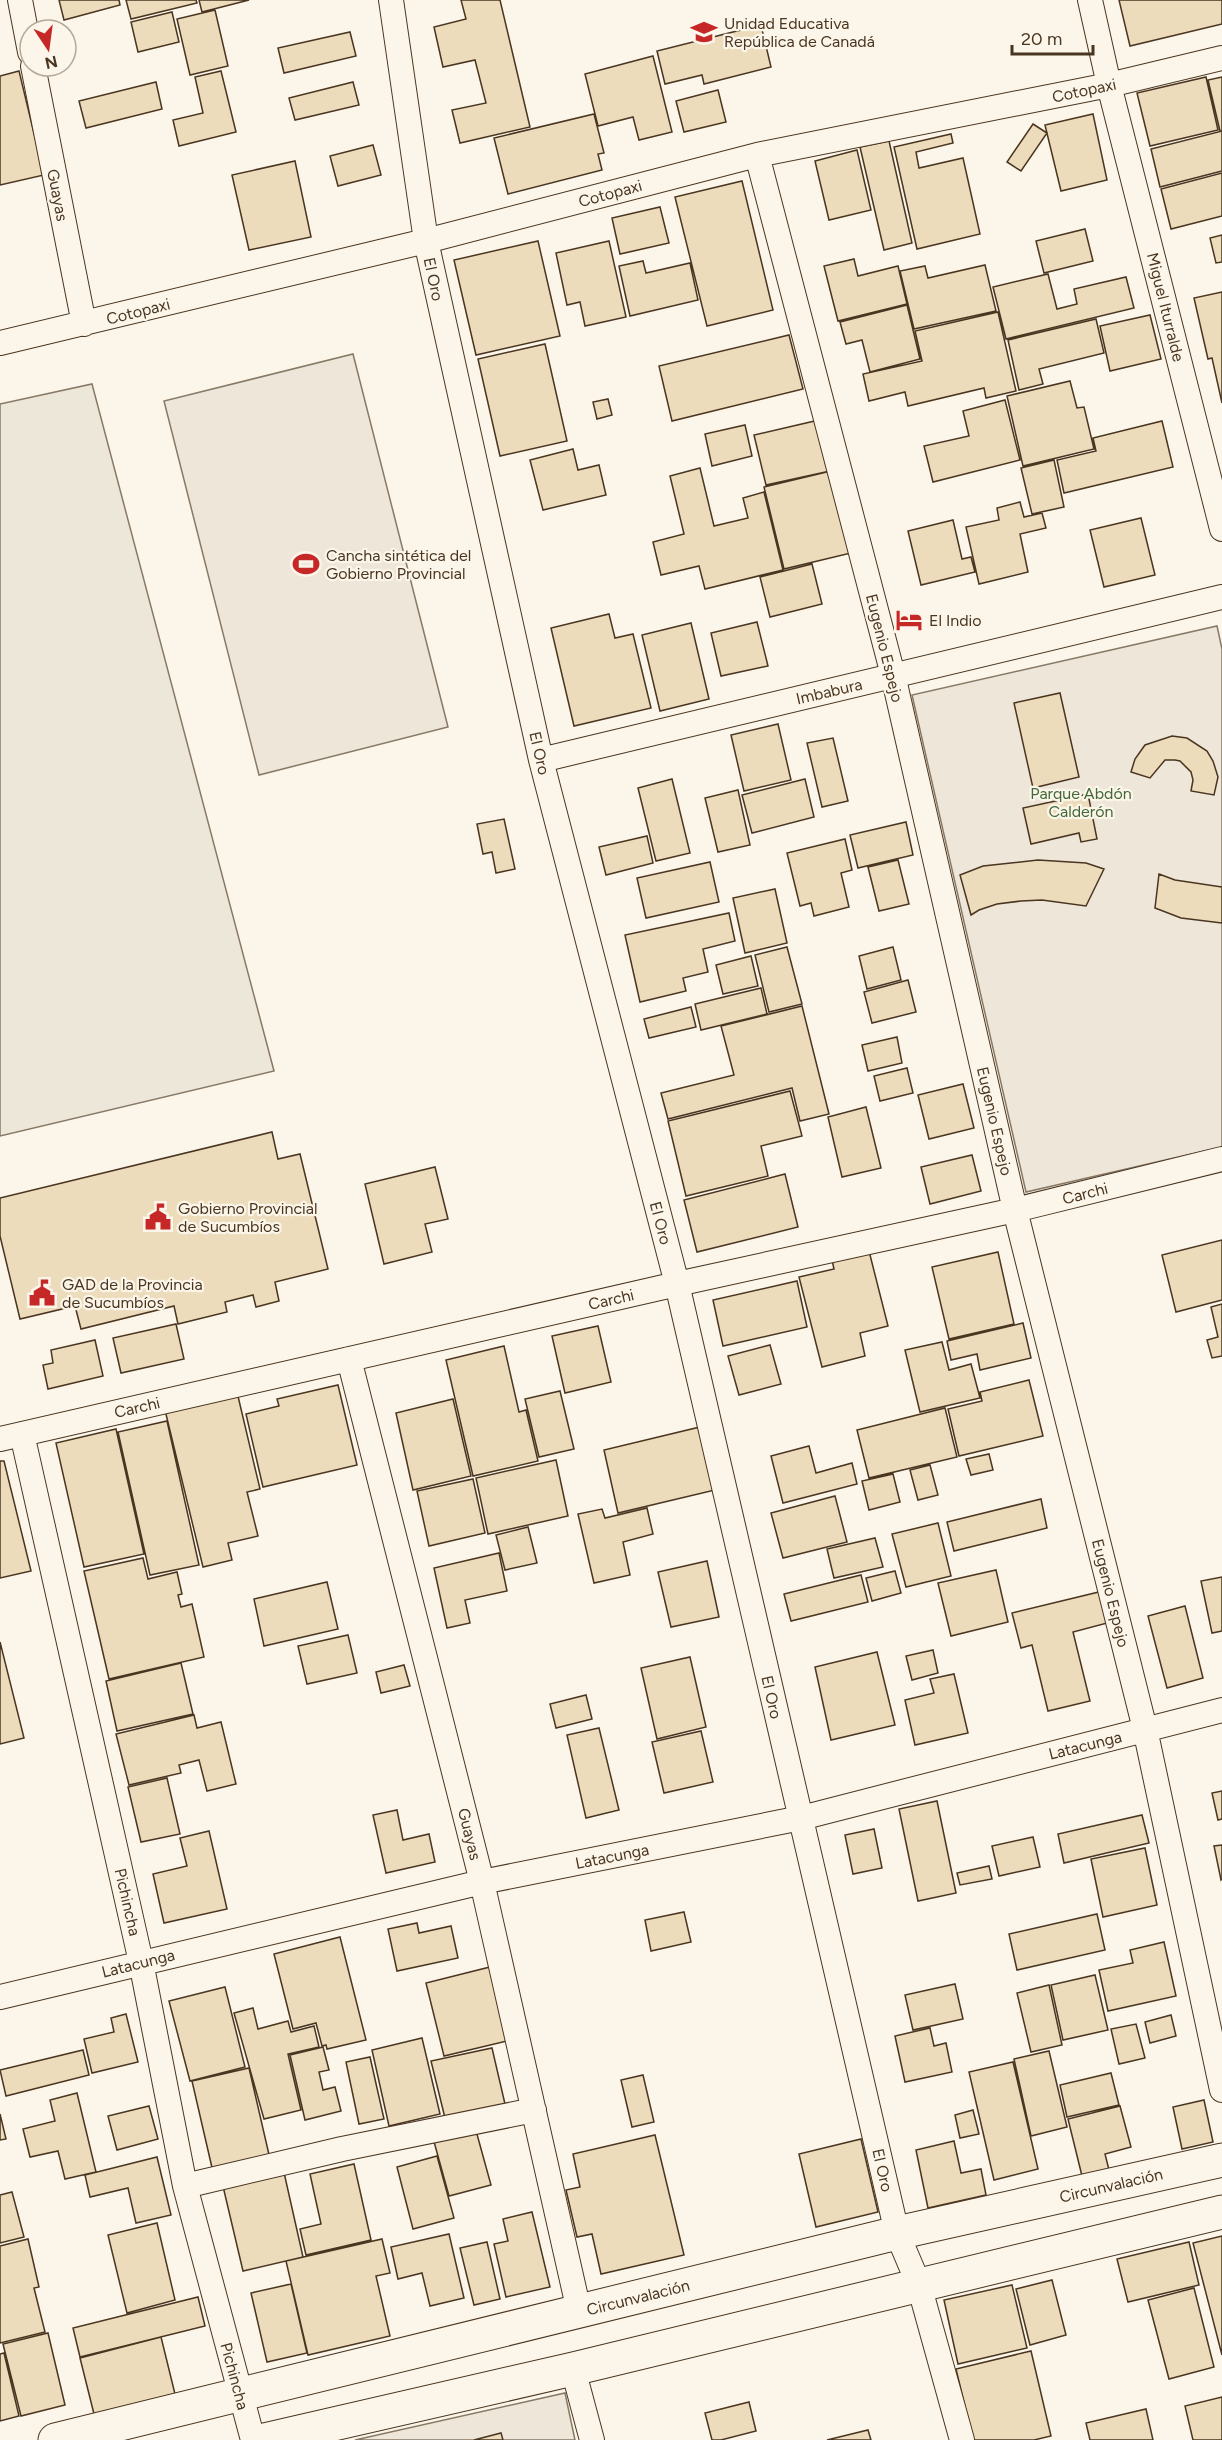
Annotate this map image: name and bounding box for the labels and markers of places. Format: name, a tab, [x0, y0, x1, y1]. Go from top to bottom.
place label: Unidad Educativa República de Canadá	[724, 14, 875, 51]
school or university icon: Unidad Educativa República de Canadá	[689, 17, 719, 47]
place label: Cancha sintética del Gobierno Provincial	[326, 546, 471, 583]
sports icon: Cancha sintética del Gobierno Provincial	[291, 549, 321, 579]
hotel icon: El Indio	[894, 605, 924, 635]
place label: El Indio	[929, 611, 982, 630]
place label: Gobierno Provincial de Sucumbíos	[178, 1199, 318, 1236]
public building icon: Gobierno Provincial de Sucumbíos	[143, 1202, 173, 1232]
place label: GAD de la Provincia de Sucumbíos	[62, 1275, 203, 1312]
public building icon: GAD de la Provincia de Sucumbíos	[27, 1278, 57, 1308]

